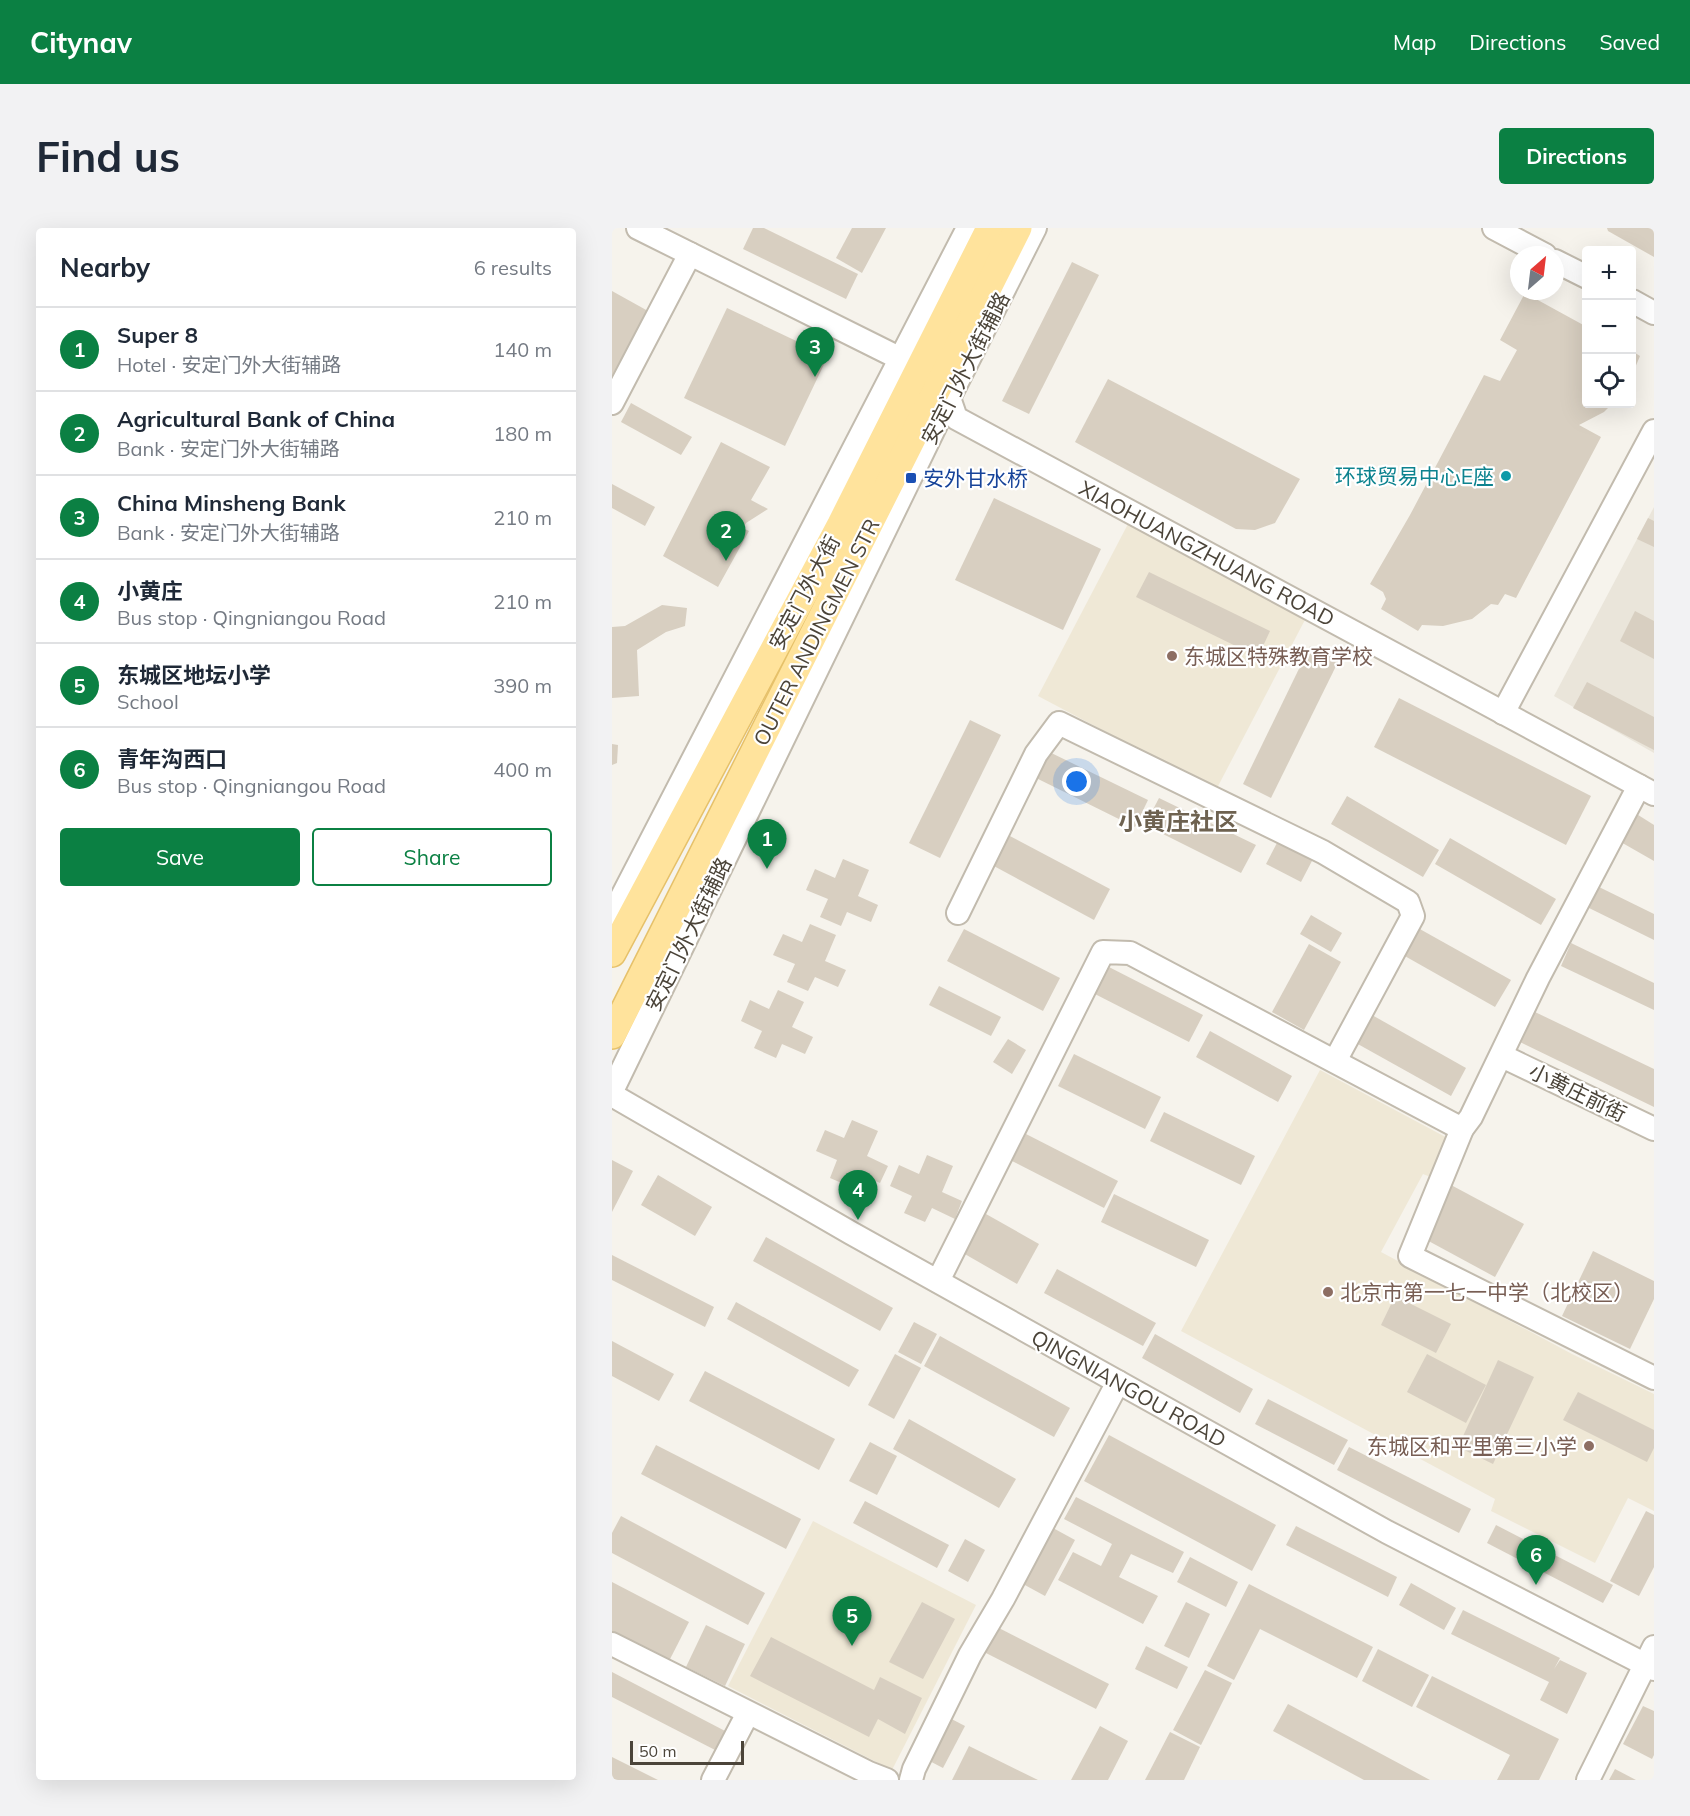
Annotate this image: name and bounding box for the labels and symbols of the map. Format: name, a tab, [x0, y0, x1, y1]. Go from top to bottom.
north arrow	[1510, 246, 1564, 300]
street label: 安定门外大街辅路	[915, 287, 1015, 449]
pin: 3	[796, 328, 834, 377]
place label: 环球贸易中心E座	[1335, 463, 1494, 489]
place label: 安外甘水桥	[923, 465, 1028, 491]
marker: 环球贸易中心E座	[1499, 469, 1513, 483]
marker: 安外甘水桥	[904, 471, 918, 485]
street label: XIAOHUANGZHUANG ROAD	[1075, 474, 1339, 632]
pin: 2	[706, 512, 746, 561]
street label: OUTER ANDINGMEN STR	[747, 514, 885, 750]
street label: 安定门外大街	[763, 530, 845, 654]
place label: 东城区特殊教育学校	[1184, 643, 1373, 669]
marker: 东城区特殊教育学校	[1165, 649, 1179, 663]
your location	[1062, 767, 1091, 796]
district label: 小黄庄社区	[1118, 806, 1238, 836]
pin: 1	[748, 820, 786, 869]
street label: 安定门外大街辅路	[639, 853, 737, 1015]
street label: 小黄庄前街	[1525, 1057, 1631, 1127]
pin: 4	[838, 1170, 878, 1220]
place label: 北京市第一七一中学（北校区）	[1340, 1279, 1634, 1305]
marker: 北京市第一七一中学（北校区）	[1321, 1285, 1335, 1299]
street label: QINGNIANGOU ROAD	[1027, 1324, 1231, 1452]
place label: 东城区和平里第三小学	[1367, 1433, 1577, 1459]
marker: 东城区和平里第三小学	[1582, 1439, 1596, 1453]
pin: 6	[1516, 1536, 1556, 1585]
pin: 5	[832, 1596, 872, 1646]
scale bar	[630, 1738, 744, 1766]

